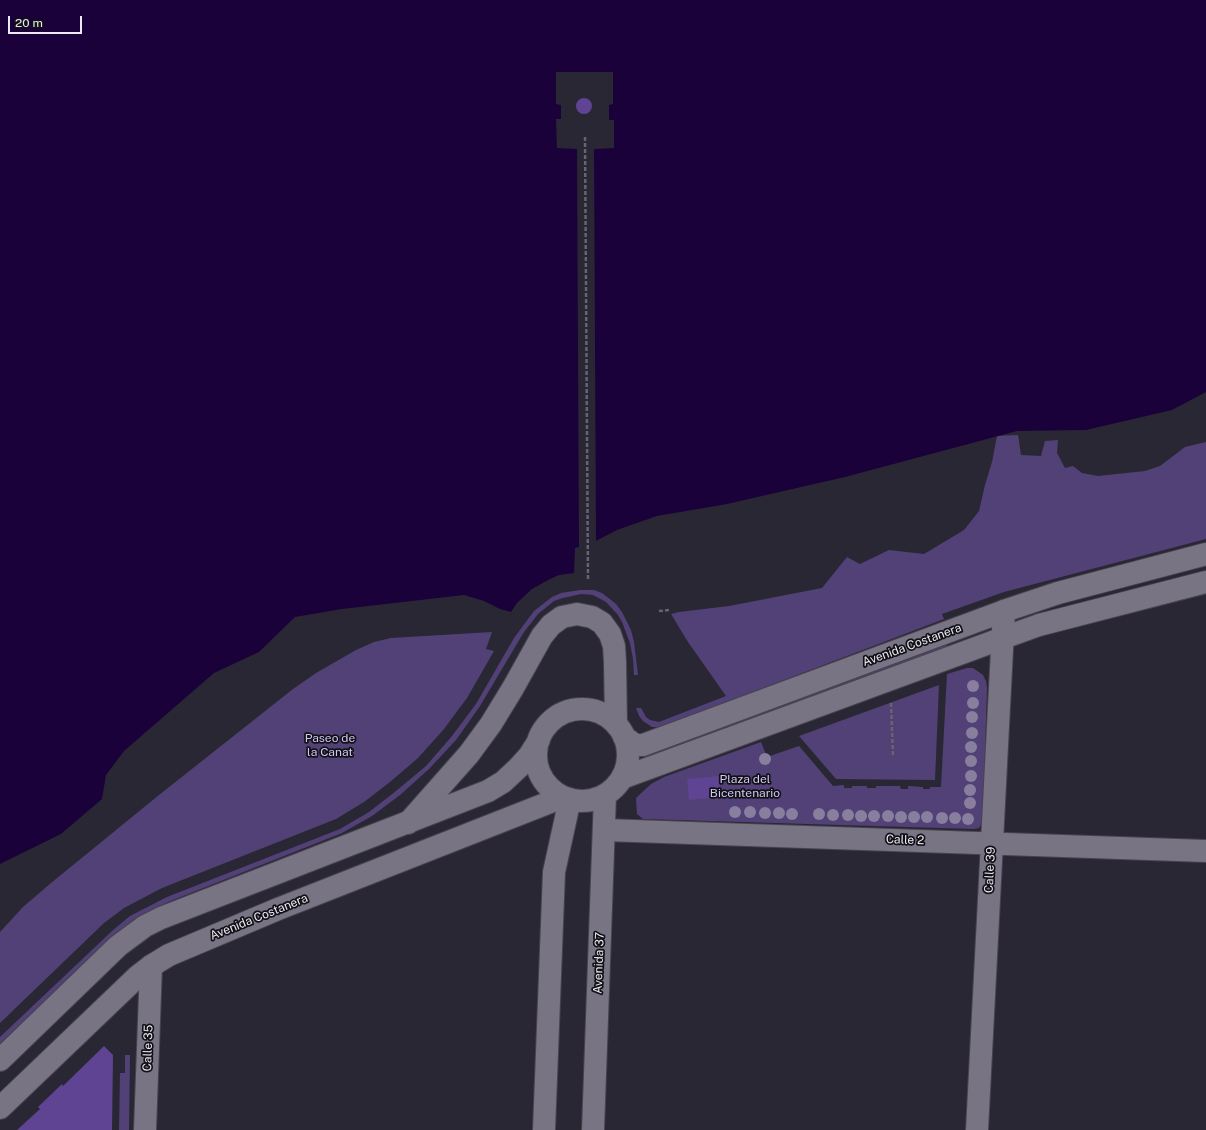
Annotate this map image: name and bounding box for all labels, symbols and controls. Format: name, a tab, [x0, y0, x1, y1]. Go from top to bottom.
scale bar	[10, 8, 84, 34]
text: 20 m	[15, 16, 43, 30]
street label: Avenida Costanera	[861, 620, 963, 670]
park label: Paseo de la Canat	[305, 731, 355, 759]
park label: Plaza del Bicentenario	[710, 772, 780, 800]
street label: Calle 2	[886, 832, 924, 848]
street label: Calle 39	[982, 847, 998, 893]
street label: Avenida Costanera	[208, 891, 310, 943]
street label: Avenida 37	[591, 932, 607, 994]
street label: Calle 35	[140, 1024, 156, 1072]

